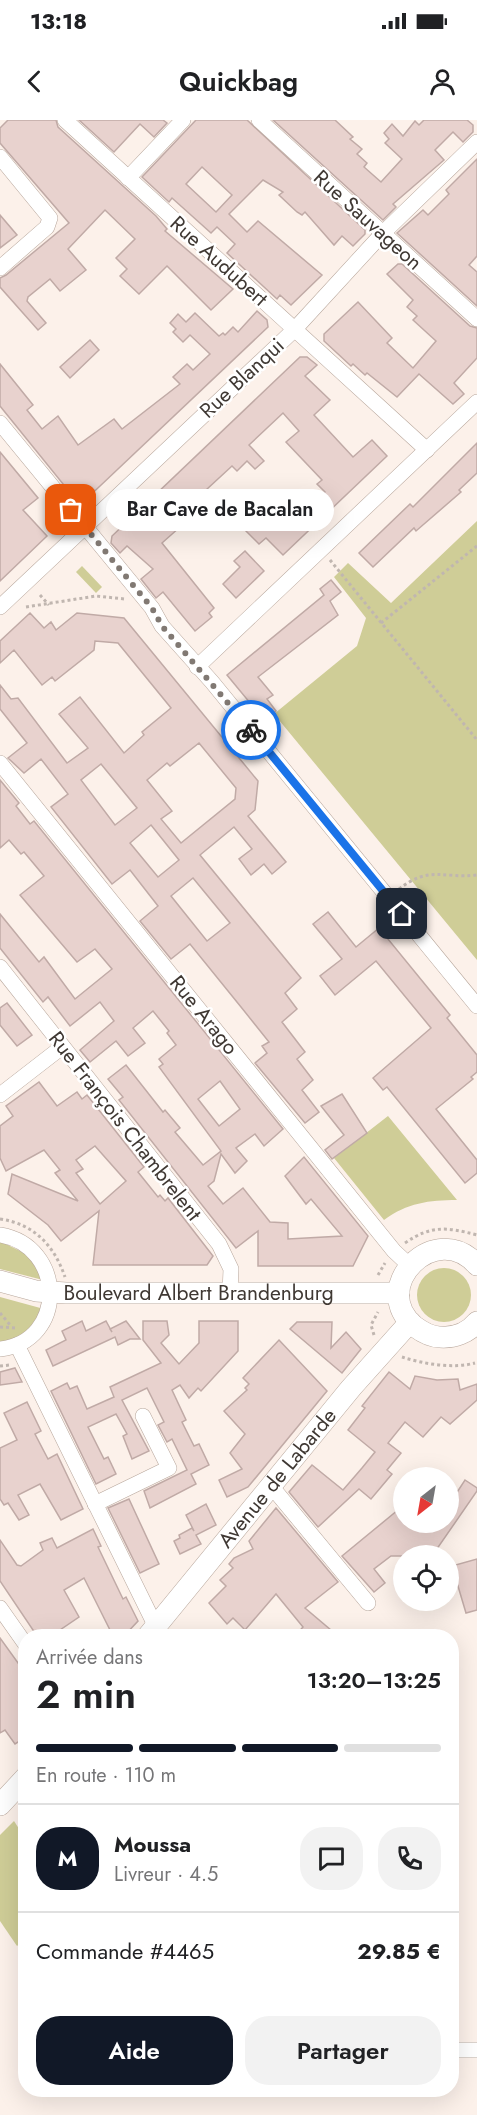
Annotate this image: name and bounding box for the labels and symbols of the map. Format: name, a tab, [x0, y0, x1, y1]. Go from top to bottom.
street label: Rue Sauvageon	[307, 163, 429, 277]
street label: Rue Audubert	[163, 209, 275, 313]
street label: Rue Blanqui	[193, 331, 291, 425]
pin	[45, 484, 96, 535]
callout: Bar Cave de Bacalan	[107, 489, 335, 531]
courier	[221, 700, 281, 760]
pin	[376, 888, 427, 939]
street label: Rue Arago	[163, 969, 245, 1061]
street label: Rue François Chambrelent	[41, 1025, 209, 1227]
street label: Boulevard Albert Brandenburg	[63, 1278, 334, 1308]
street label: Avenue de Labarde	[211, 1402, 344, 1554]
north arrow	[393, 1467, 459, 1533]

